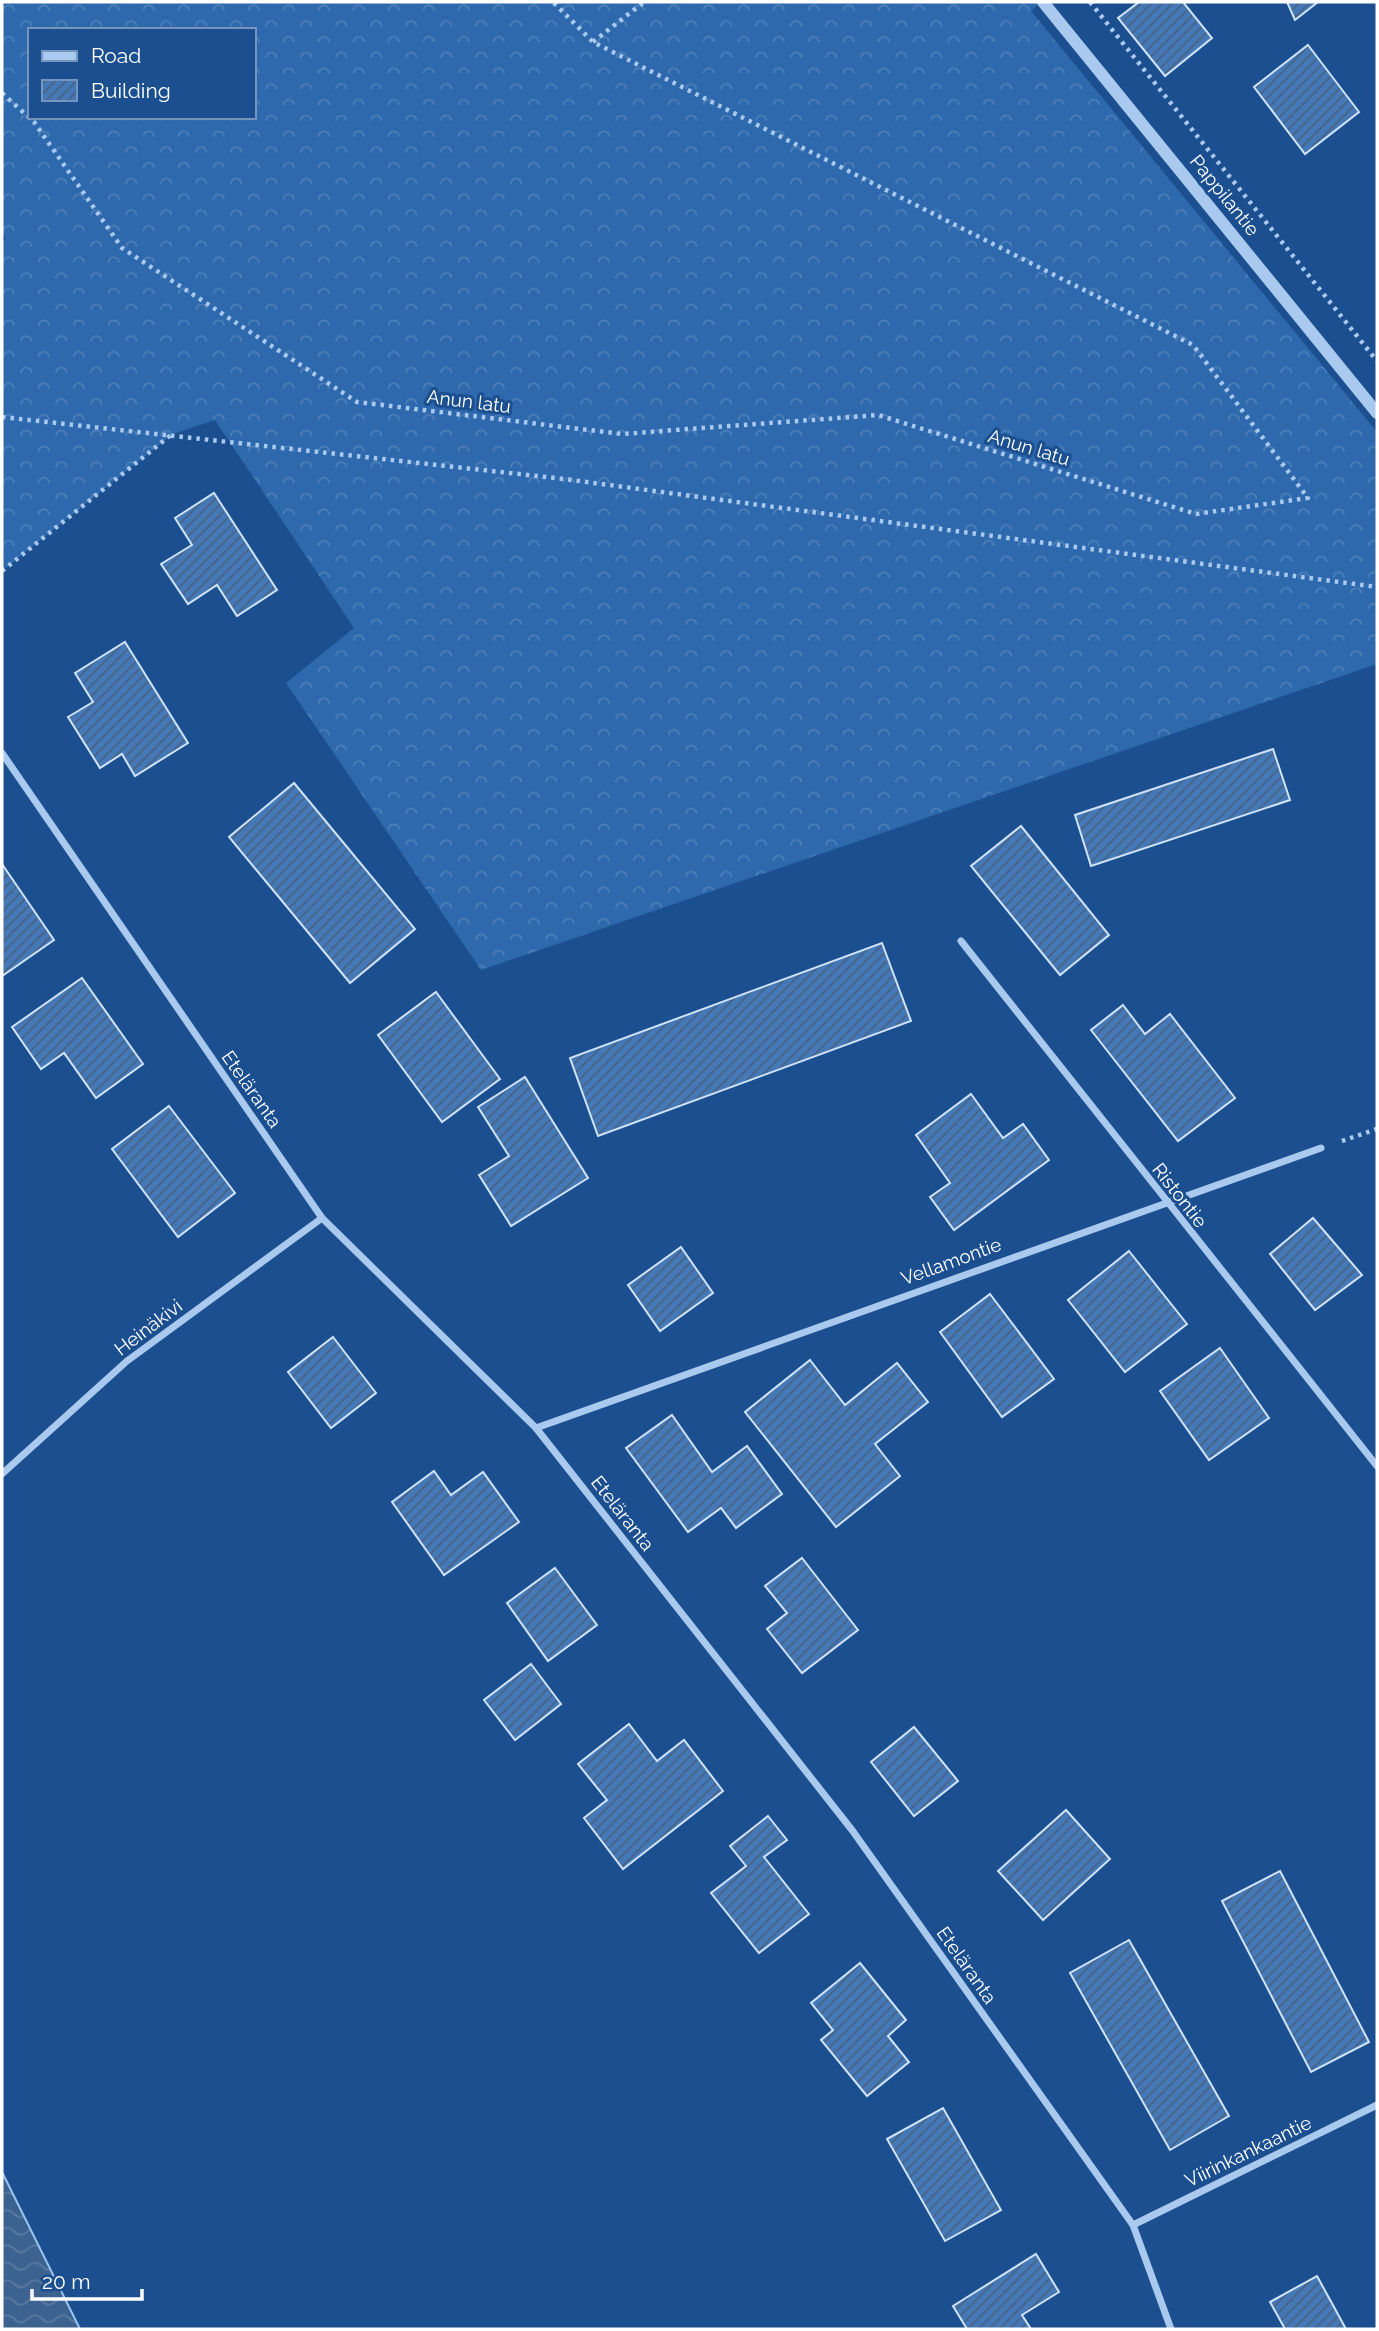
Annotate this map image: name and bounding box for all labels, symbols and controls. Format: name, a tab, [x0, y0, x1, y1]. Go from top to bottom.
legend	[28, 28, 256, 119]
text: Road	[91, 43, 141, 68]
text: Building	[91, 78, 171, 103]
street label: Pappilantie	[1186, 150, 1264, 240]
street label: Anun latu	[426, 385, 512, 417]
street label: Anun latu	[986, 424, 1072, 470]
street label: Eteläranta	[217, 1046, 287, 1132]
street label: Ristontie	[1148, 1158, 1212, 1232]
street label: Vellamontie	[898, 1233, 1004, 1289]
street label: Heinäkivi	[110, 1294, 186, 1360]
street label: Eteläranta	[587, 1471, 659, 1555]
street label: Eteläranta	[932, 1922, 1002, 2008]
street label: Viirinkankaantie	[1181, 2111, 1315, 2191]
scale bar	[32, 2258, 142, 2302]
text: 20 m	[42, 2269, 90, 2294]

